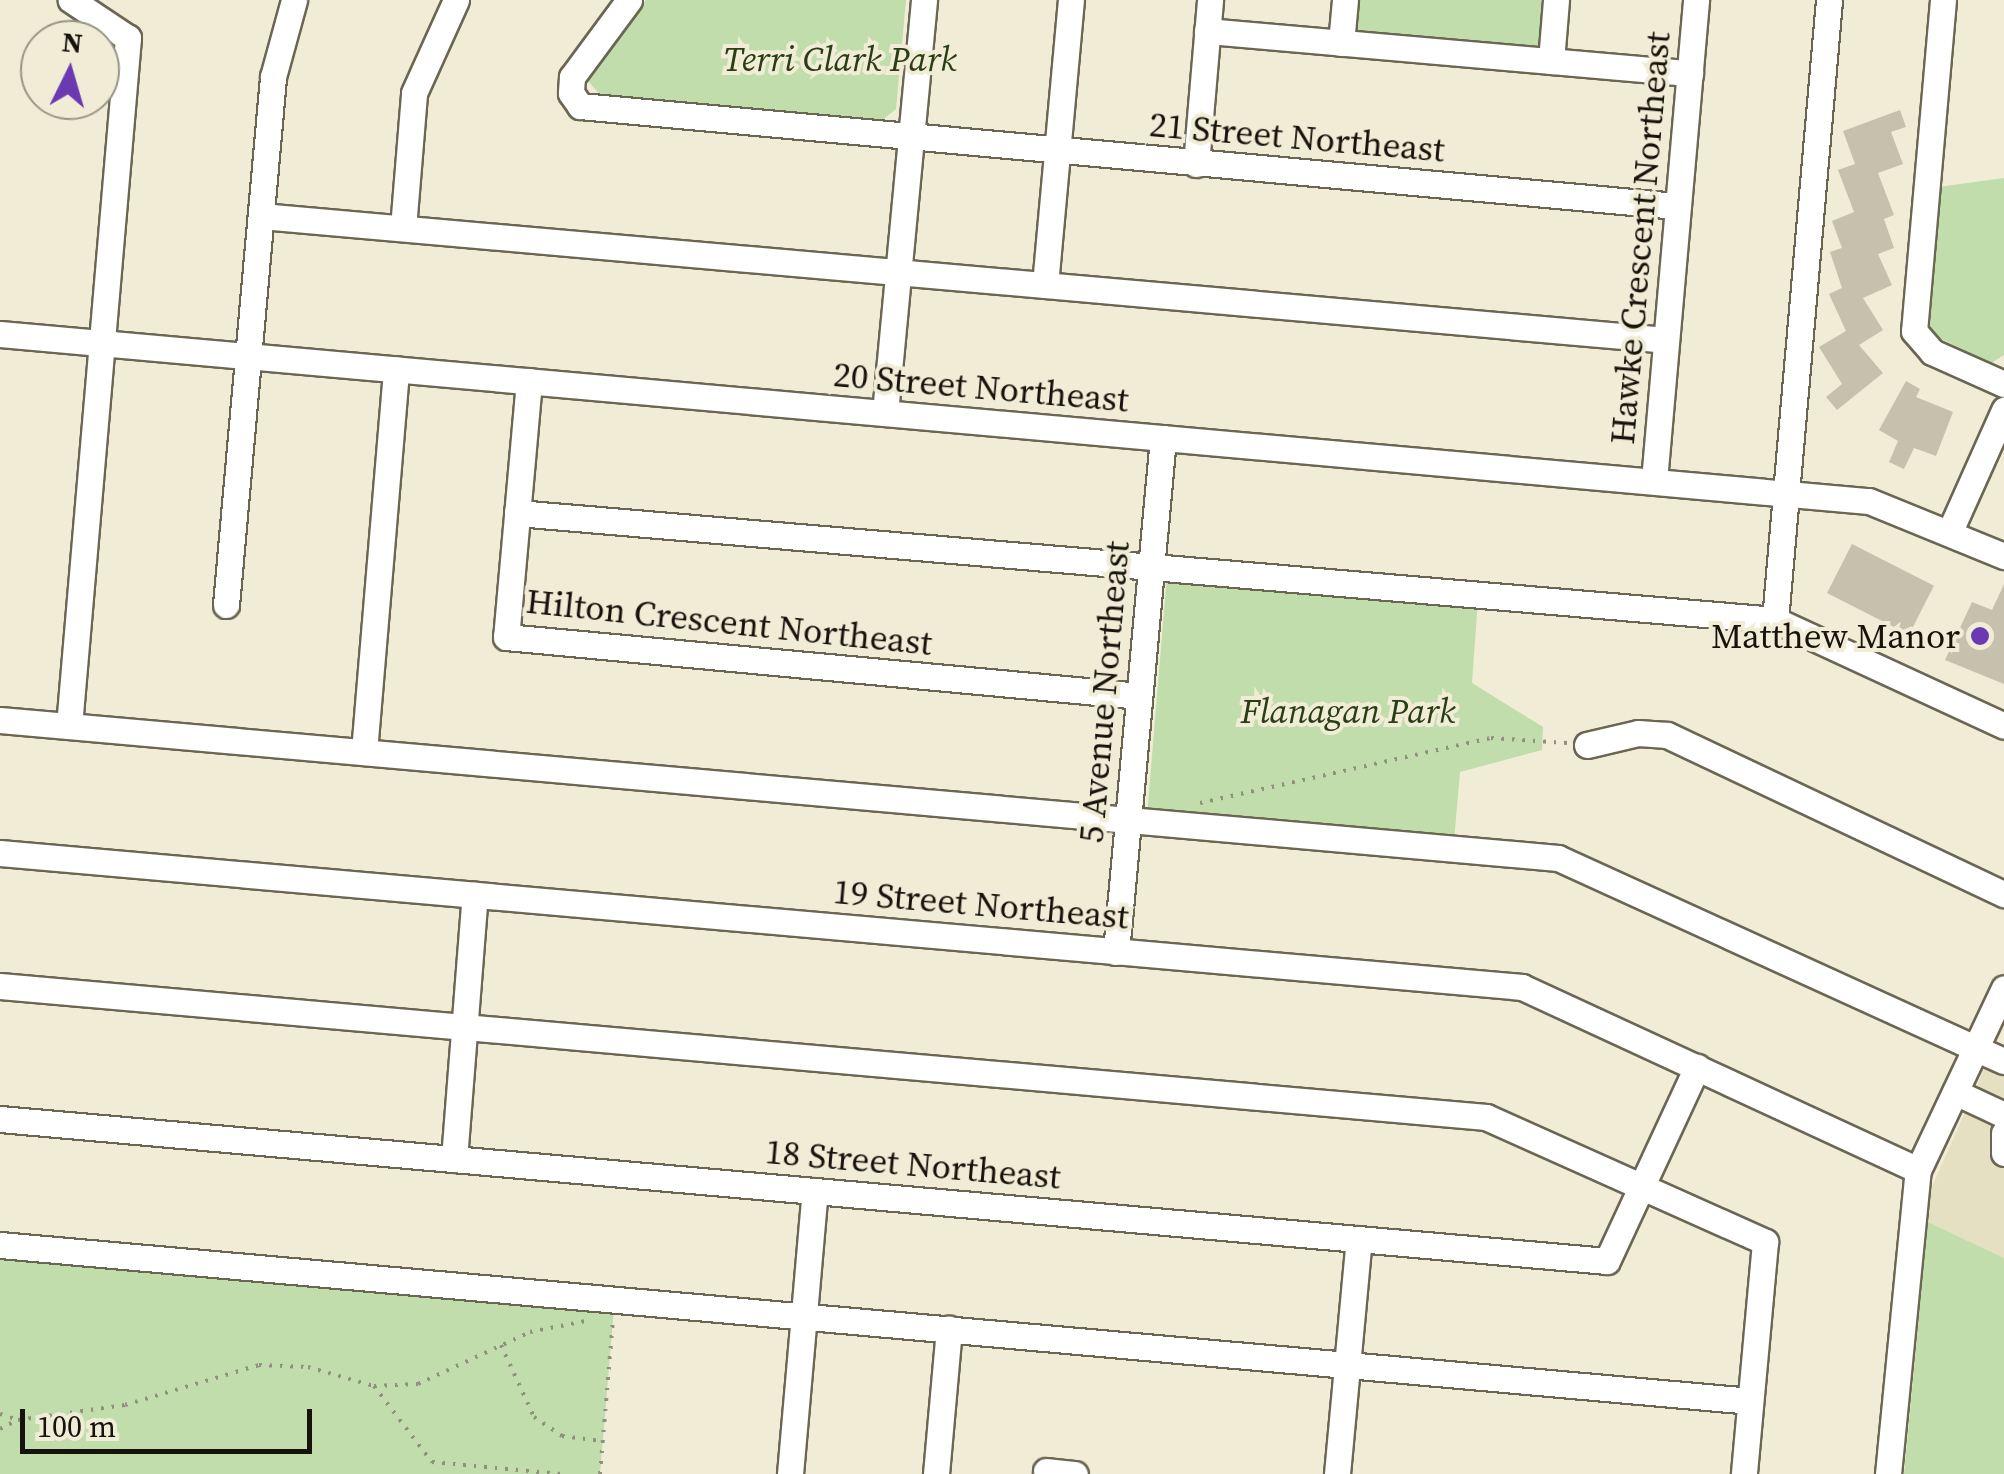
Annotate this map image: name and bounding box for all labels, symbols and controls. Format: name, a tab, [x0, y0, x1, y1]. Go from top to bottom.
north arrow	[20, 20, 120, 120]
text: N	[61, 22, 84, 62]
street label: Hawke Crescent Northeast	[1601, 30, 1679, 446]
park label: Terri Clark Park	[723, 38, 957, 80]
street label: 21 Street Northeast	[1148, 103, 1446, 171]
street label: 20 Street Northeast	[832, 353, 1130, 421]
street label: 5 Avenue Northeast	[1070, 539, 1138, 845]
street label: Hilton Crescent Northeast	[524, 580, 934, 664]
place label: Matthew Manor	[1711, 615, 1960, 657]
marker: Matthew Manor	[1969, 625, 1991, 647]
park label: Flanagan Park	[1241, 690, 1455, 732]
street label: 19 Street Northeast	[832, 870, 1130, 938]
street label: 18 Street Northeast	[764, 1130, 1062, 1198]
scale bar	[25, 1389, 318, 1451]
text: 100 m	[37, 1406, 116, 1447]

